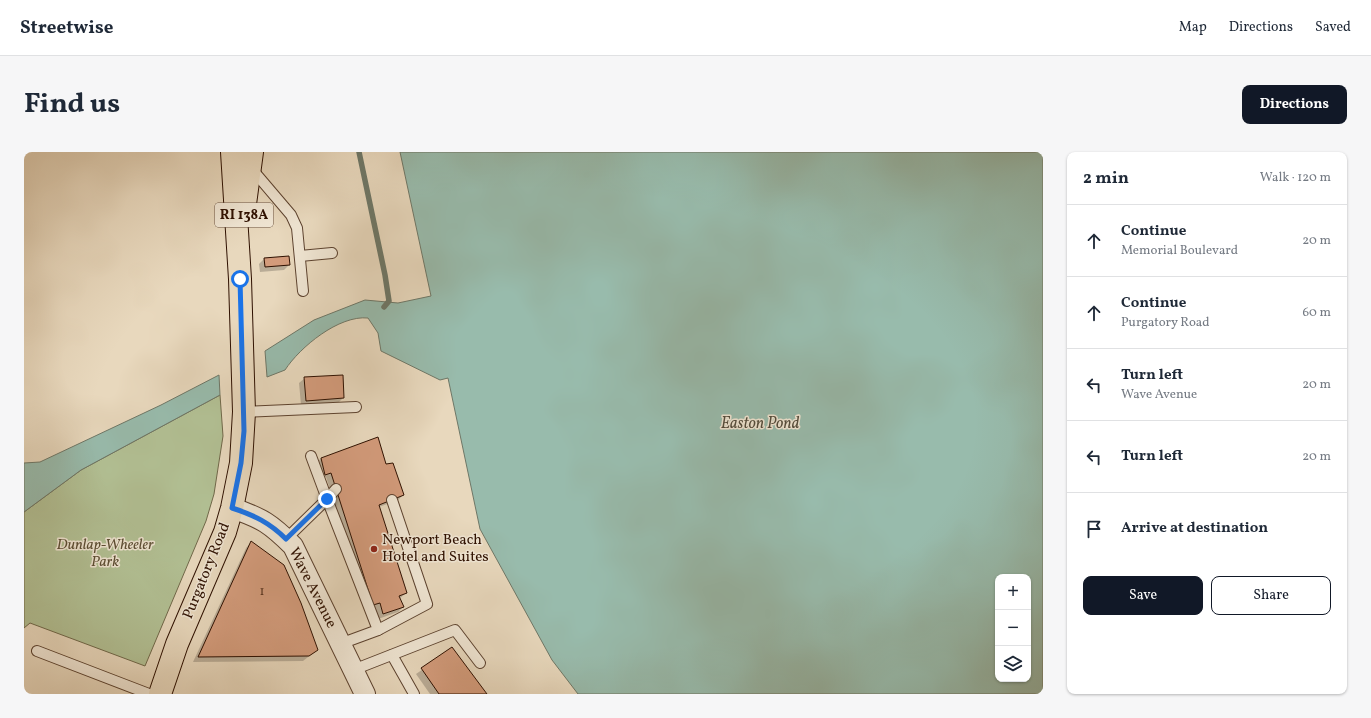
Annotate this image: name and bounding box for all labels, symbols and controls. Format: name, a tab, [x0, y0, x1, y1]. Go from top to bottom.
text: Streetwise	[20, 15, 113, 41]
text: Map	[1179, 18, 1207, 37]
text: Directions	[1229, 18, 1293, 37]
text: Saved	[1315, 18, 1351, 37]
text: Find us	[24, 85, 120, 124]
button: Directions	[1242, 85, 1347, 124]
text: 2 min	[1083, 167, 1129, 190]
text: Walk · 120 m	[1260, 169, 1331, 187]
road number: RI 138A	[215, 203, 273, 227]
text: Continue	[1121, 221, 1186, 242]
icon: ahead	[1083, 230, 1105, 252]
text: 20 m	[1302, 232, 1331, 250]
text: Memorial Boulevard	[1121, 242, 1238, 260]
route start	[231, 270, 249, 288]
text: Continue	[1121, 293, 1186, 314]
icon: ahead	[1083, 302, 1105, 324]
text: 60 m	[1303, 304, 1331, 322]
text: Purgatory Road	[1121, 314, 1210, 332]
text: Turn left	[1121, 365, 1183, 386]
icon: left	[1083, 374, 1105, 396]
text: 20 m	[1302, 376, 1331, 394]
text: Wave Avenue	[1121, 386, 1197, 404]
water label: Easton Pond	[721, 413, 800, 435]
icon: left	[1083, 446, 1105, 468]
text: Turn left	[1121, 446, 1183, 467]
text: 20 m	[1302, 448, 1331, 466]
route end	[318, 490, 336, 508]
icon: arrive	[1083, 518, 1105, 540]
text: Arrive at destination	[1121, 518, 1268, 539]
street label: Purgatory Road	[178, 520, 236, 622]
place label: Newport Beach Hotel and Suites	[382, 530, 489, 568]
park label: Dunlap-Wheeler Park	[56, 535, 154, 573]
street label: Wave Avenue	[283, 544, 341, 632]
marker: Newport Beach Hotel and Suites	[369, 544, 379, 554]
map controls	[995, 574, 1031, 682]
button: +	[995, 574, 1031, 610]
button: Save	[1083, 576, 1203, 615]
button: Share	[1211, 576, 1331, 615]
house number: 1	[259, 583, 265, 601]
button: −	[995, 610, 1031, 646]
button: layers	[995, 646, 1031, 682]

